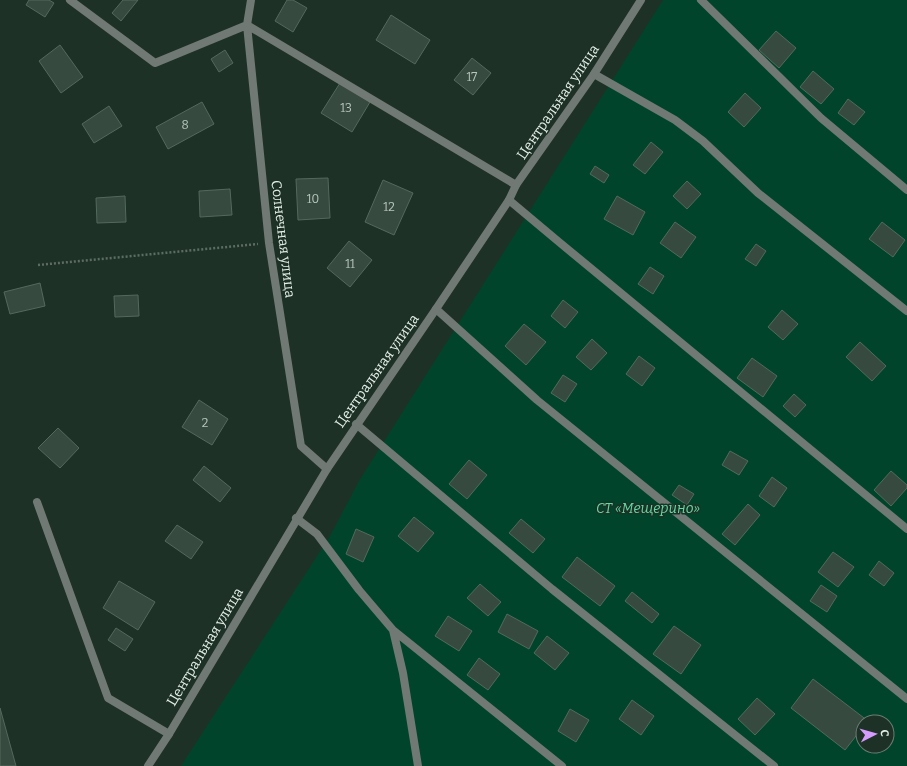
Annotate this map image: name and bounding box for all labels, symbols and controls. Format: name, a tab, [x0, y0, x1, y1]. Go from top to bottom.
street label: Центральная улица	[513, 41, 603, 163]
house number: 17	[467, 70, 477, 84]
house number: 13	[340, 101, 352, 115]
house number: 8	[181, 118, 189, 132]
street label: Солнечная улица	[267, 179, 299, 299]
house number: 10	[307, 192, 319, 206]
house number: 12	[383, 200, 395, 214]
house number: 11	[345, 257, 355, 271]
street label: Центральная улица	[331, 311, 423, 431]
house number: 2	[202, 416, 208, 430]
park label: СТ «Мещерино»	[596, 500, 700, 517]
street label: Центральная улица	[163, 585, 247, 709]
north arrow	[855, 714, 895, 754]
text: С	[878, 729, 891, 737]

